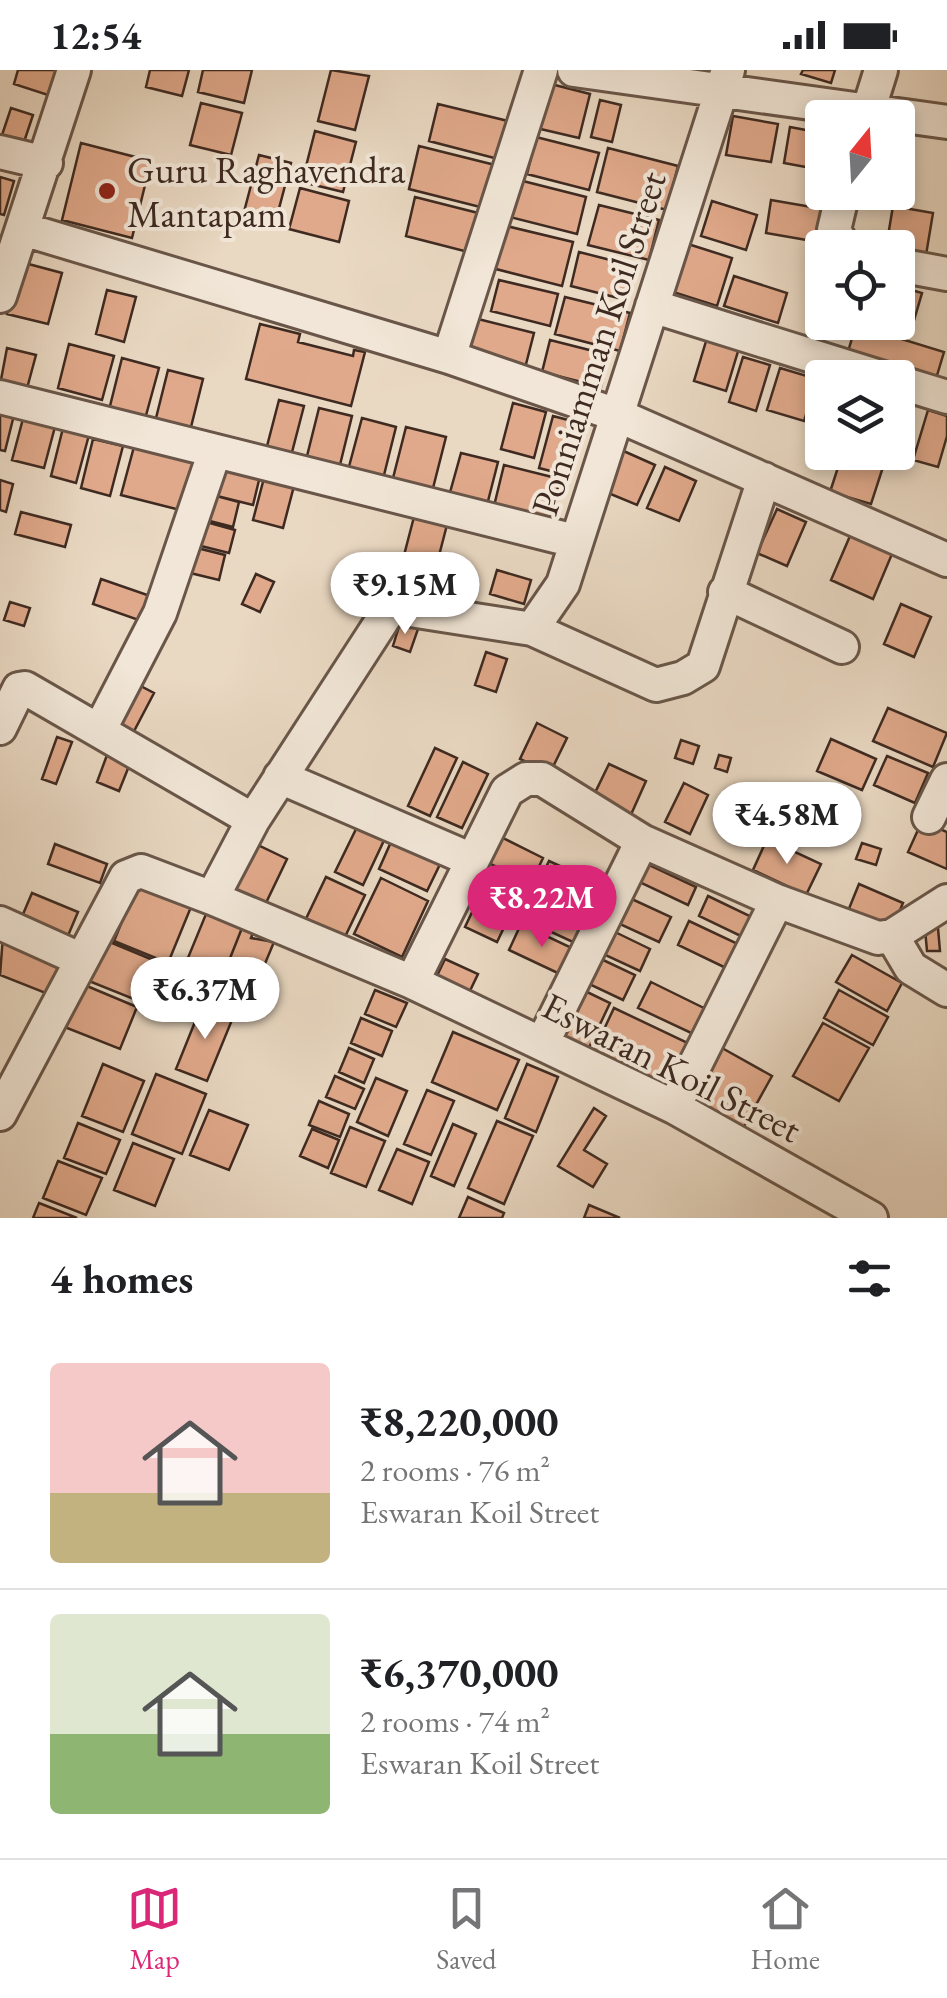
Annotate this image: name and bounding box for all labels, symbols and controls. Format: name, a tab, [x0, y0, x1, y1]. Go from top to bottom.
text: 12:54	[50, 11, 141, 60]
north arrow	[805, 100, 915, 210]
map controls	[805, 100, 915, 470]
place label: Guru Raghavendra Mantapam	[127, 145, 406, 238]
street label: Ponniamman Koil Street	[519, 165, 677, 521]
marker: Guru Raghavendra Mantapam	[96, 180, 118, 202]
button: locate	[805, 230, 915, 340]
button: layers	[805, 360, 915, 470]
pin: ₹9.15M	[324, 552, 486, 637]
text: ₹9.15M	[353, 563, 457, 605]
pin: ₹4.58M	[706, 782, 868, 867]
text: ₹4.58M	[735, 793, 839, 835]
pin: ₹8.22M	[461, 865, 623, 950]
text: ₹8.22M	[490, 876, 594, 918]
pin: ₹6.37M	[124, 957, 286, 1042]
text: ₹6.37M	[153, 968, 257, 1010]
street label: Eswaran Koil Street	[534, 981, 810, 1153]
text: 4 homes	[50, 1251, 193, 1306]
icon: filters	[842, 1251, 897, 1306]
text: ₹8,220,000	[360, 1394, 558, 1449]
icon: home	[130, 1403, 250, 1523]
text: 2 rooms · 76 m²	[360, 1449, 550, 1491]
text: Eswaran Koil Street	[360, 1491, 599, 1533]
text: ₹6,370,000	[360, 1645, 558, 1700]
icon: home	[130, 1654, 250, 1774]
text: 2 rooms · 74 m²	[360, 1700, 550, 1742]
text: Eswaran Koil Street	[360, 1742, 599, 1784]
tab: Map	[127, 1881, 182, 1977]
tab: Saved	[436, 1881, 496, 1977]
tab: Home	[751, 1881, 820, 1977]

